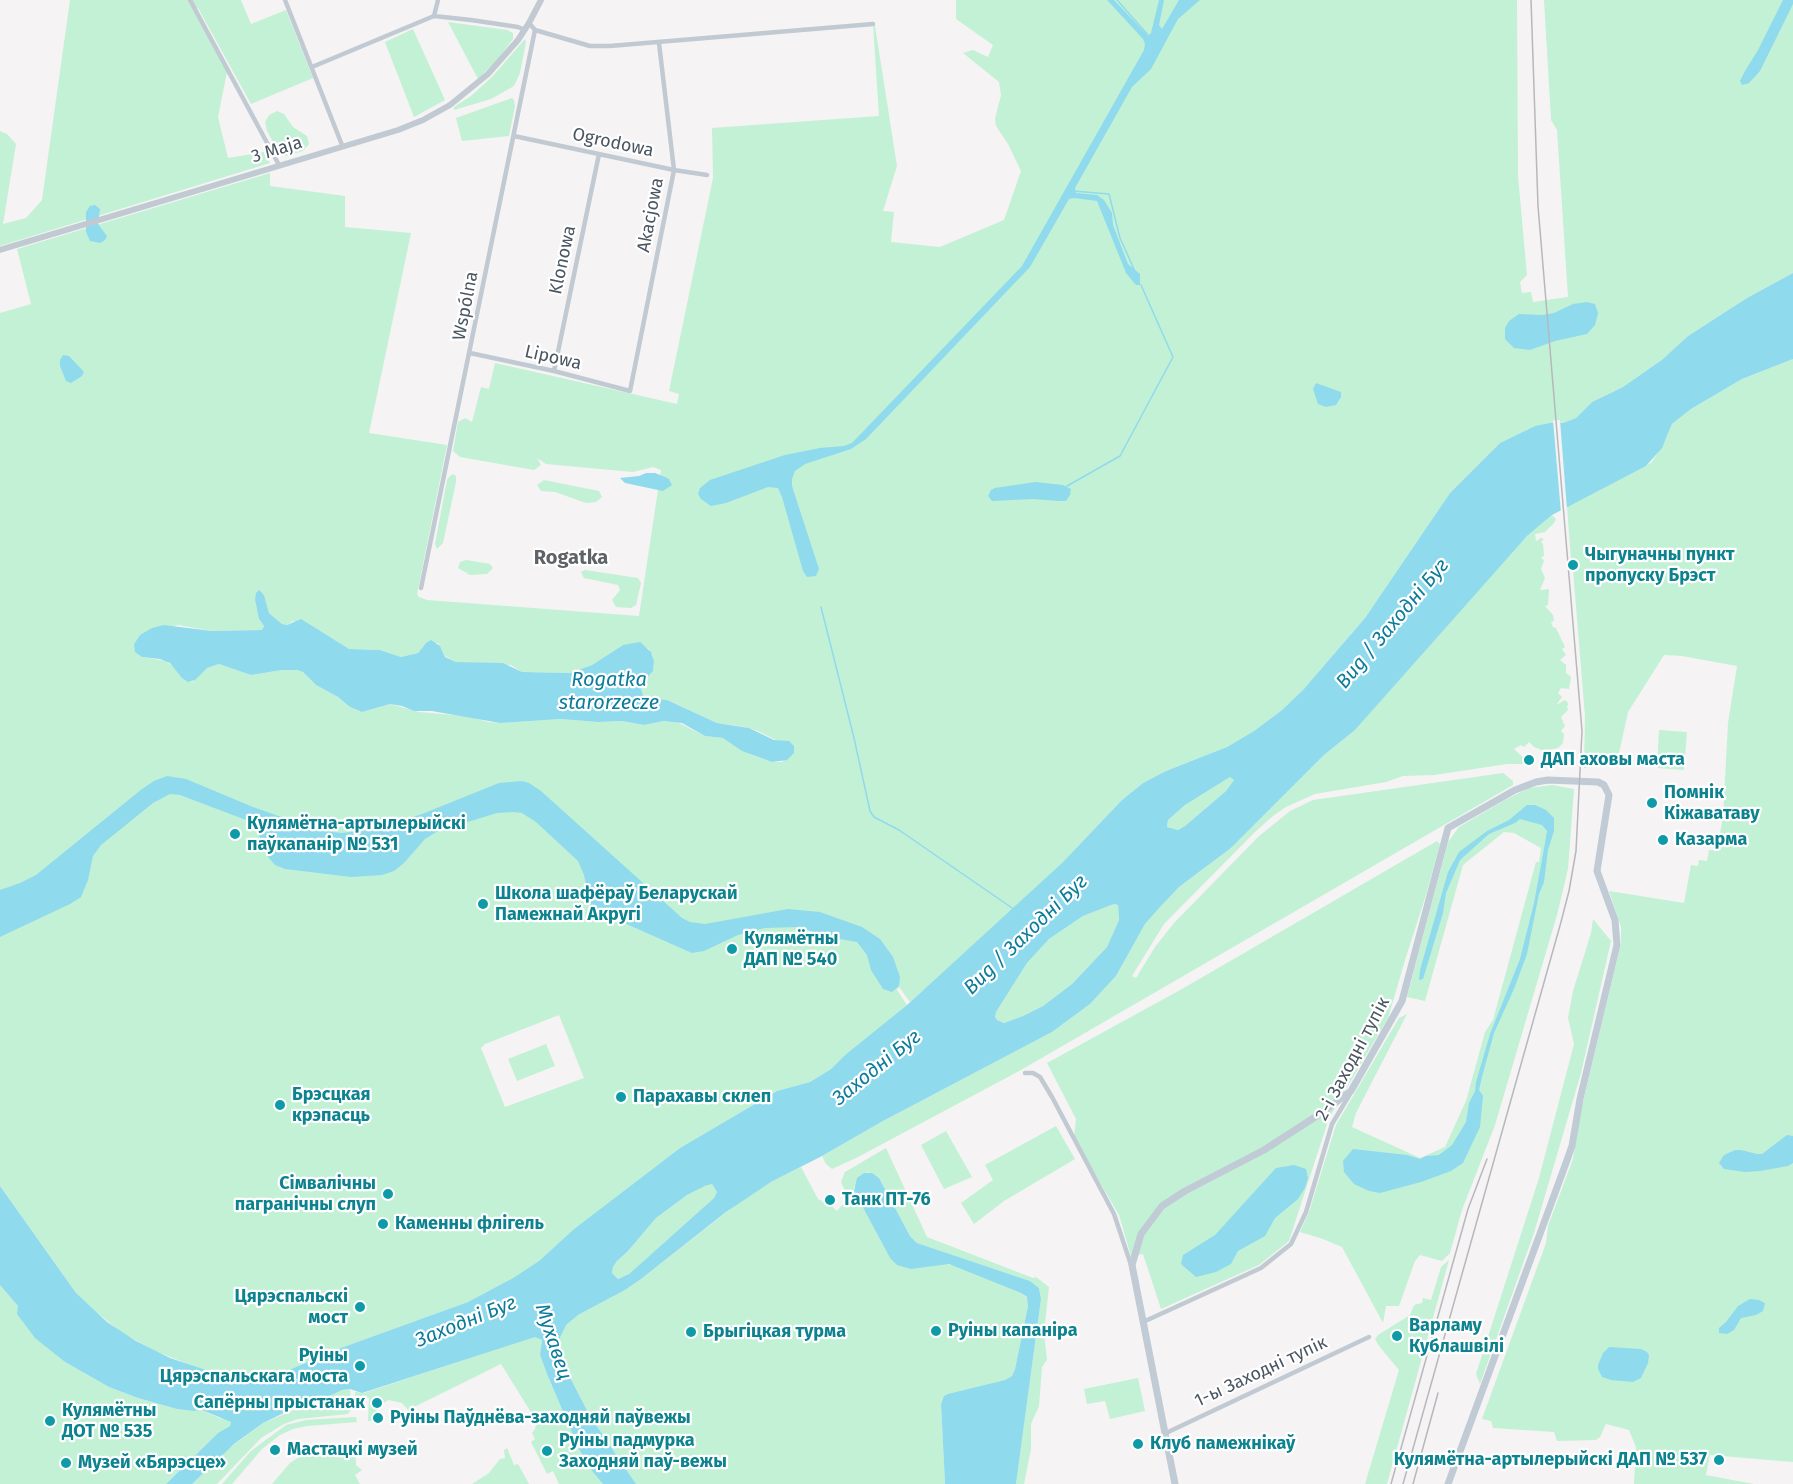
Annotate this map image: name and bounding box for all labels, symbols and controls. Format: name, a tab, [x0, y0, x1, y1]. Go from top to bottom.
street label: Ogrodowa	[570, 124, 656, 162]
street label: 3 Maja	[249, 132, 305, 168]
street label: Akacjowa	[633, 176, 669, 254]
street label: Klonowa	[545, 224, 581, 296]
street label: Wspólna	[449, 270, 483, 342]
street label: Lipowa	[522, 341, 584, 375]
place label: Чыгуначны пункт пропуску Брэст	[1585, 544, 1735, 586]
district label: Rogatka	[534, 546, 608, 570]
water label: Bug / Заходні Буг	[1332, 554, 1454, 694]
marker: Чыгуначны пункт пропуску Брэст	[1566, 558, 1580, 572]
water label: Rogatka starorzecze	[559, 668, 659, 715]
place label: ДАП аховы маста	[1541, 749, 1685, 771]
marker: ДАП аховы маста	[1522, 753, 1536, 767]
place label: Помнік Кіжаватаву	[1664, 782, 1760, 824]
marker: Помнік Кіжаватаву	[1645, 796, 1659, 810]
place label: Кулямётна-артылерыйскі паўкапанір № 531	[247, 813, 466, 856]
marker: Кулямётна-артылерыйскі паўкапанір № 531	[228, 827, 242, 841]
place label: Казарма	[1675, 829, 1747, 851]
marker: Казарма	[1656, 833, 1670, 847]
water label: Bug / Заходні Буг	[959, 870, 1093, 1000]
place label: Школа шафёраў Беларускай Памежнай Акругі	[495, 883, 738, 926]
marker: Школа шафёраў Беларускай Памежнай Акругі	[476, 897, 490, 911]
place label: Кулямётны ДАП № 540	[744, 928, 839, 970]
marker: Кулямётны ДАП № 540	[725, 942, 739, 956]
street label: 2-і Заходні тупік	[1311, 994, 1395, 1124]
water label: Заходні Буг	[828, 1025, 926, 1111]
place label: Брэсцкая крэпасць	[292, 1084, 371, 1126]
place label: Парахавы склеп	[633, 1086, 771, 1108]
marker: Парахавы склеп	[614, 1090, 628, 1104]
marker: Брэсцкая крэпасць	[273, 1098, 287, 1112]
place label: Сімвалічны пагранічны слуп	[235, 1173, 376, 1216]
marker: Сімвалічны пагранічны слуп	[381, 1187, 395, 1201]
place label: Танк ПТ-76	[842, 1189, 931, 1211]
marker: Танк ПТ-76	[823, 1193, 837, 1207]
place label: Каменны флігель	[395, 1213, 544, 1235]
marker: Каменны флігель	[376, 1217, 390, 1231]
place label: Цярэспальскі мост	[234, 1286, 348, 1328]
water label: Заходні Буг	[412, 1291, 520, 1353]
marker: Цярэспальскі мост	[353, 1300, 367, 1314]
water label: Мухавец	[529, 1301, 577, 1383]
place label: Варламу Кублашвілі	[1409, 1315, 1504, 1358]
place label: Руіны капаніра	[948, 1320, 1077, 1342]
place label: Брыгіцкая турма	[703, 1321, 846, 1343]
marker: Руіны капаніра	[929, 1324, 943, 1338]
marker: Брыгіцкая турма	[684, 1325, 698, 1339]
marker: Варламу Кублашвілі	[1390, 1329, 1404, 1343]
street label: 1-ы Заходні тупік	[1191, 1332, 1331, 1412]
place label: Руіны Цярэспальскага моста	[160, 1345, 348, 1388]
marker: Руіны Цярэспальскага моста	[353, 1359, 367, 1373]
place label: Сапёрны прыстанак	[194, 1392, 365, 1414]
marker: Сапёрны прыстанак	[370, 1396, 384, 1410]
place label: Кулямётны ДОТ № 535	[62, 1400, 157, 1442]
place label: Руіны Паўднёва-заходняй паўвежы	[390, 1407, 691, 1429]
marker: Руіны Паўднёва-заходняй паўвежы	[371, 1411, 385, 1425]
marker: Кулямётны ДОТ № 535	[43, 1414, 57, 1428]
place label: Руіны падмурка Заходняй паў-вежы	[559, 1430, 727, 1472]
place label: Клуб памежнікаў	[1150, 1433, 1295, 1455]
marker: Клуб памежнікаў	[1131, 1437, 1145, 1451]
place label: Мастацкі музей	[287, 1439, 418, 1461]
marker: Мастацкі музей	[268, 1443, 282, 1457]
marker: Руіны падмурка Заходняй паў-вежы	[540, 1444, 554, 1458]
place label: Кулямётна-артылерыйскі ДАП № 537	[1394, 1449, 1707, 1471]
place label: Музей «Бярэсце»	[78, 1452, 226, 1474]
marker: Кулямётна-артылерыйскі ДАП № 537	[1712, 1453, 1726, 1467]
marker: Музей «Бярэсце»	[59, 1456, 73, 1470]

